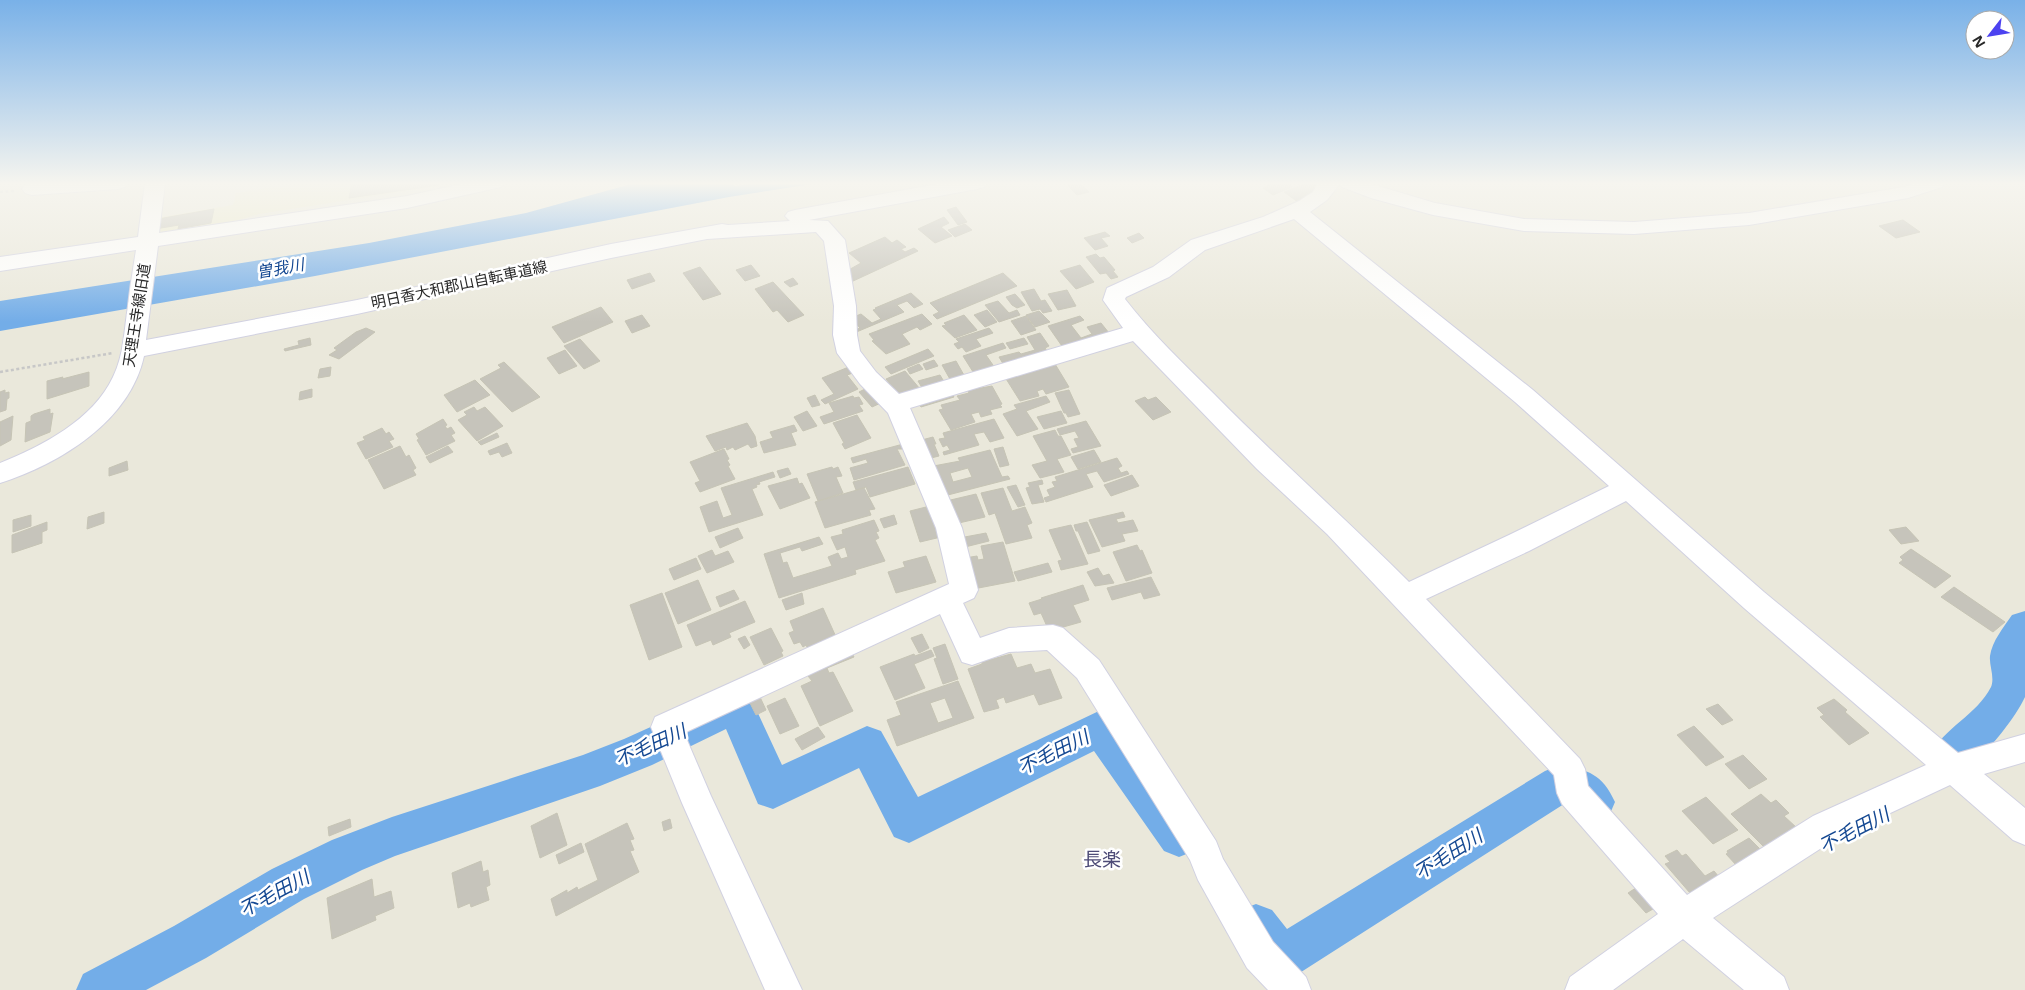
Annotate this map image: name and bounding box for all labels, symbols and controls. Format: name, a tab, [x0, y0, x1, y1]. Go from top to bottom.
north arrow	[1965, 10, 2015, 60]
text: N	[1967, 32, 1990, 52]
water label: 曽我川	[254, 253, 308, 283]
street label: 明日香大和郡山自転車道線	[369, 256, 549, 312]
street label: 天理王寺線旧道	[118, 262, 154, 368]
water label: 不毛田川	[610, 717, 692, 772]
water label: 不毛田川	[1013, 723, 1095, 780]
water label: 不毛田川	[1814, 800, 1896, 859]
water label: 不毛田川	[1409, 822, 1489, 885]
district label: 長楽	[1083, 846, 1121, 872]
water label: 不毛田川	[234, 863, 315, 922]

